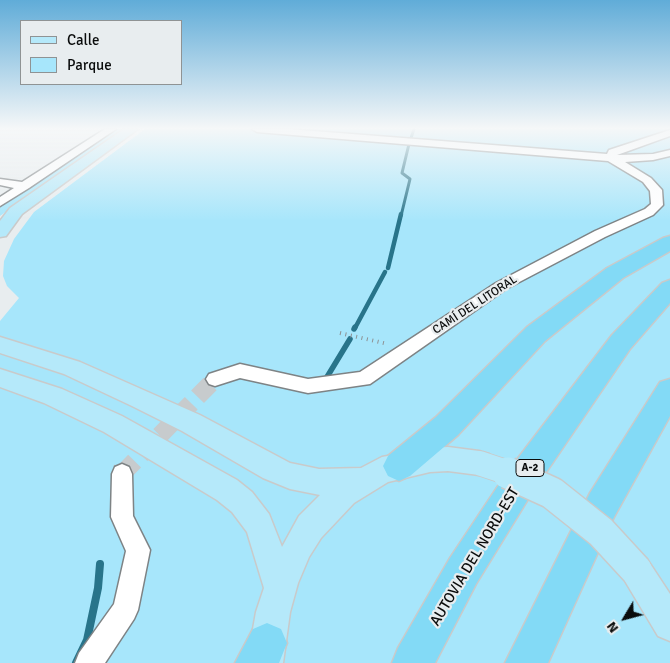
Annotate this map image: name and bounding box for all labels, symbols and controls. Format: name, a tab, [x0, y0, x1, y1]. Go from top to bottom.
legend	[20, 20, 182, 85]
text: Calle	[67, 31, 100, 49]
text: Parque	[67, 56, 112, 74]
street label: CAMÍ DEL LITORAL	[430, 272, 520, 338]
road number: A-2	[516, 459, 544, 476]
street label: AUTOVIA DEL NORD-EST	[427, 485, 523, 629]
north arrow	[600, 593, 650, 643]
text: N	[603, 618, 622, 636]

